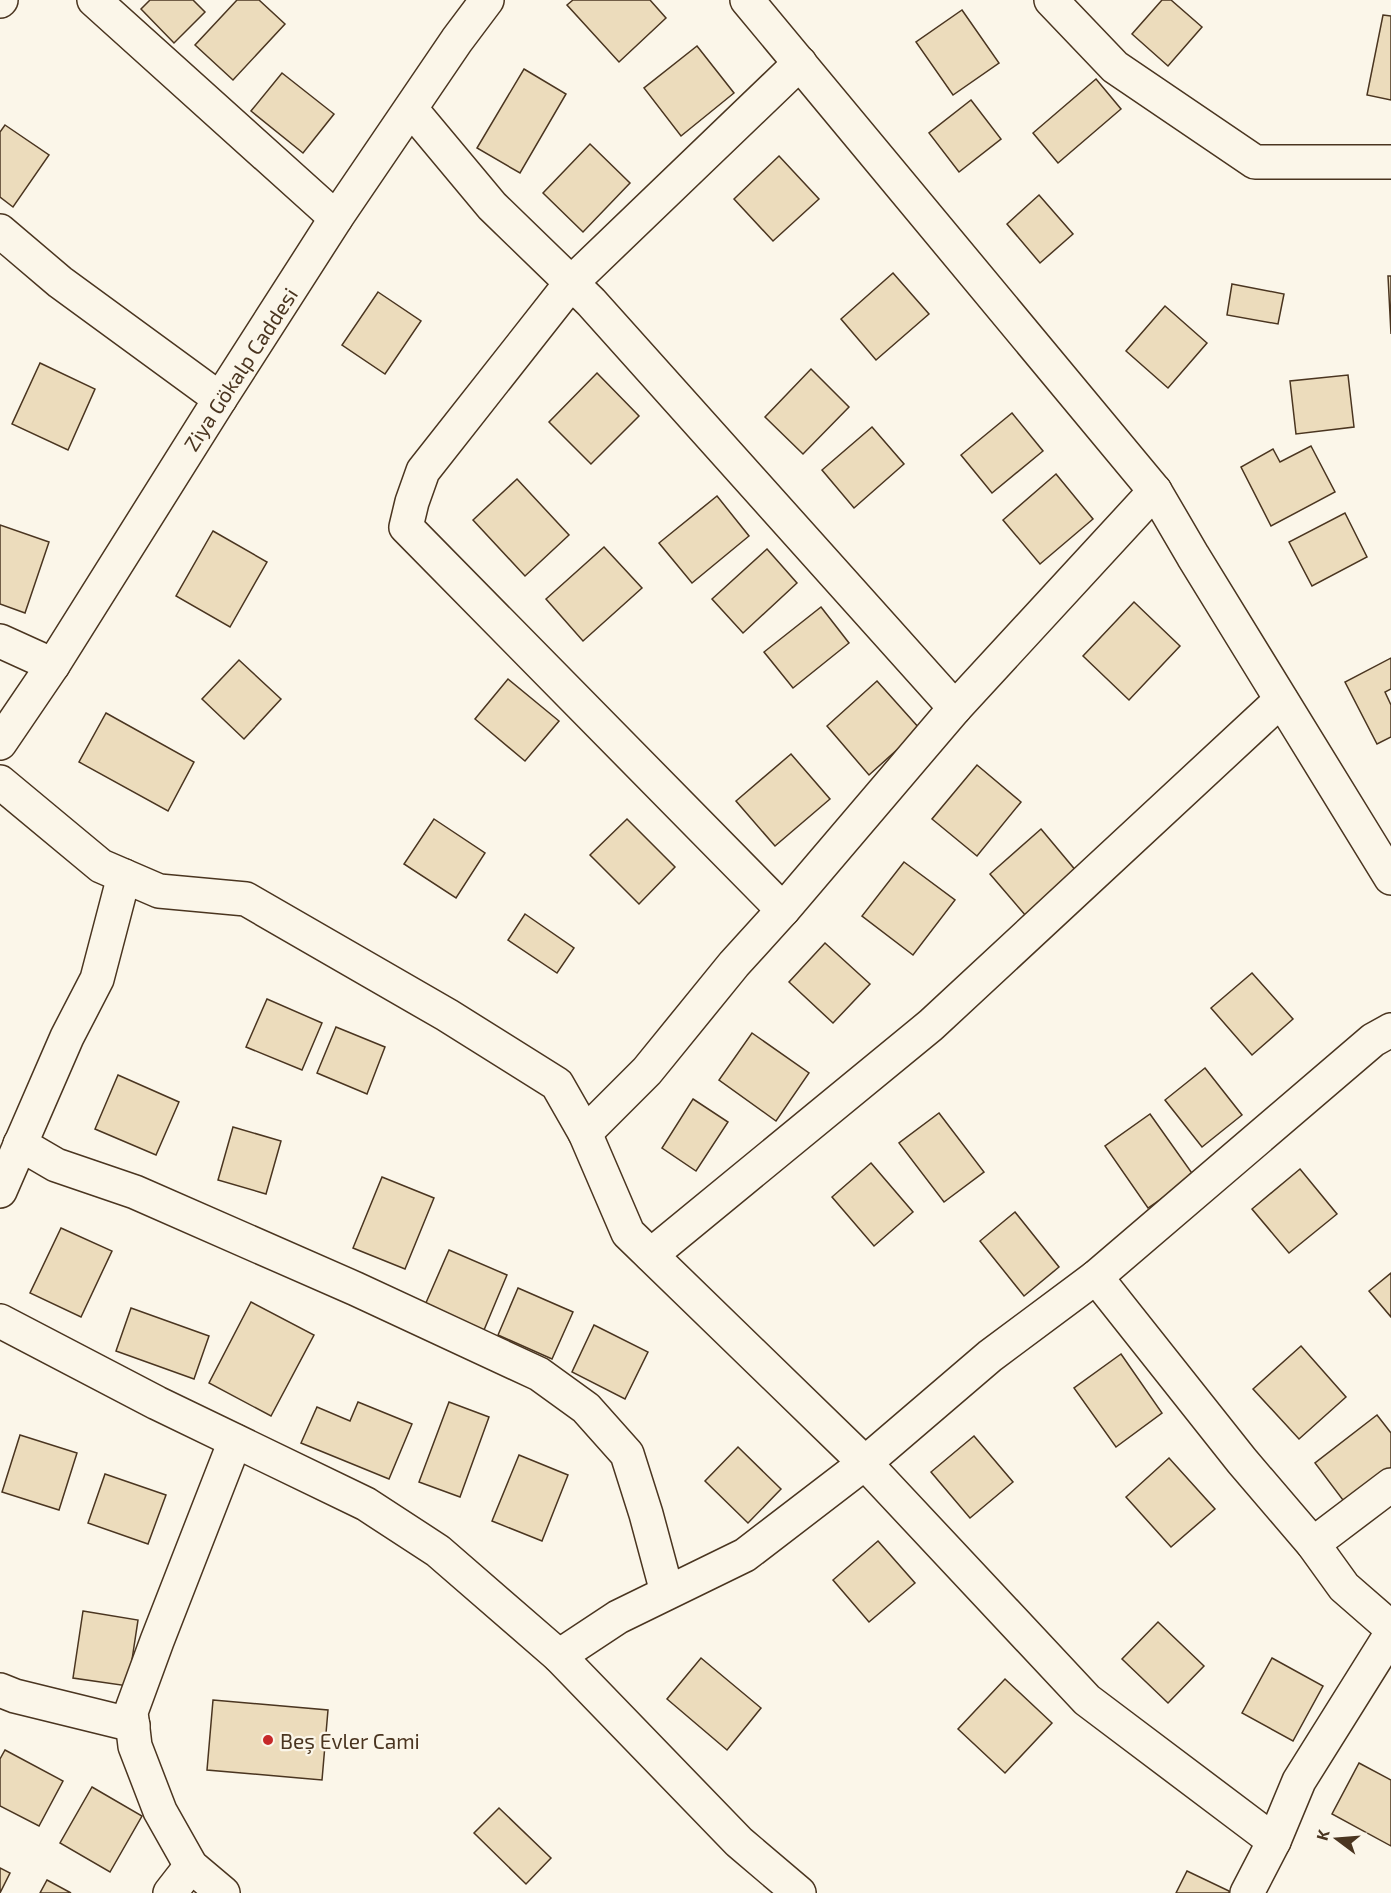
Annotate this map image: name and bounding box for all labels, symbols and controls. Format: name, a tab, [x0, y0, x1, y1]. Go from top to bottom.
street label: Ziya Gökalp Caddesi	[178, 283, 302, 455]
place label: Beş Evler Cami	[280, 1728, 420, 1755]
marker: Beş Evler Cami	[261, 1733, 275, 1747]
north arrow	[1307, 1809, 1367, 1869]
text: K	[1312, 1826, 1333, 1842]

